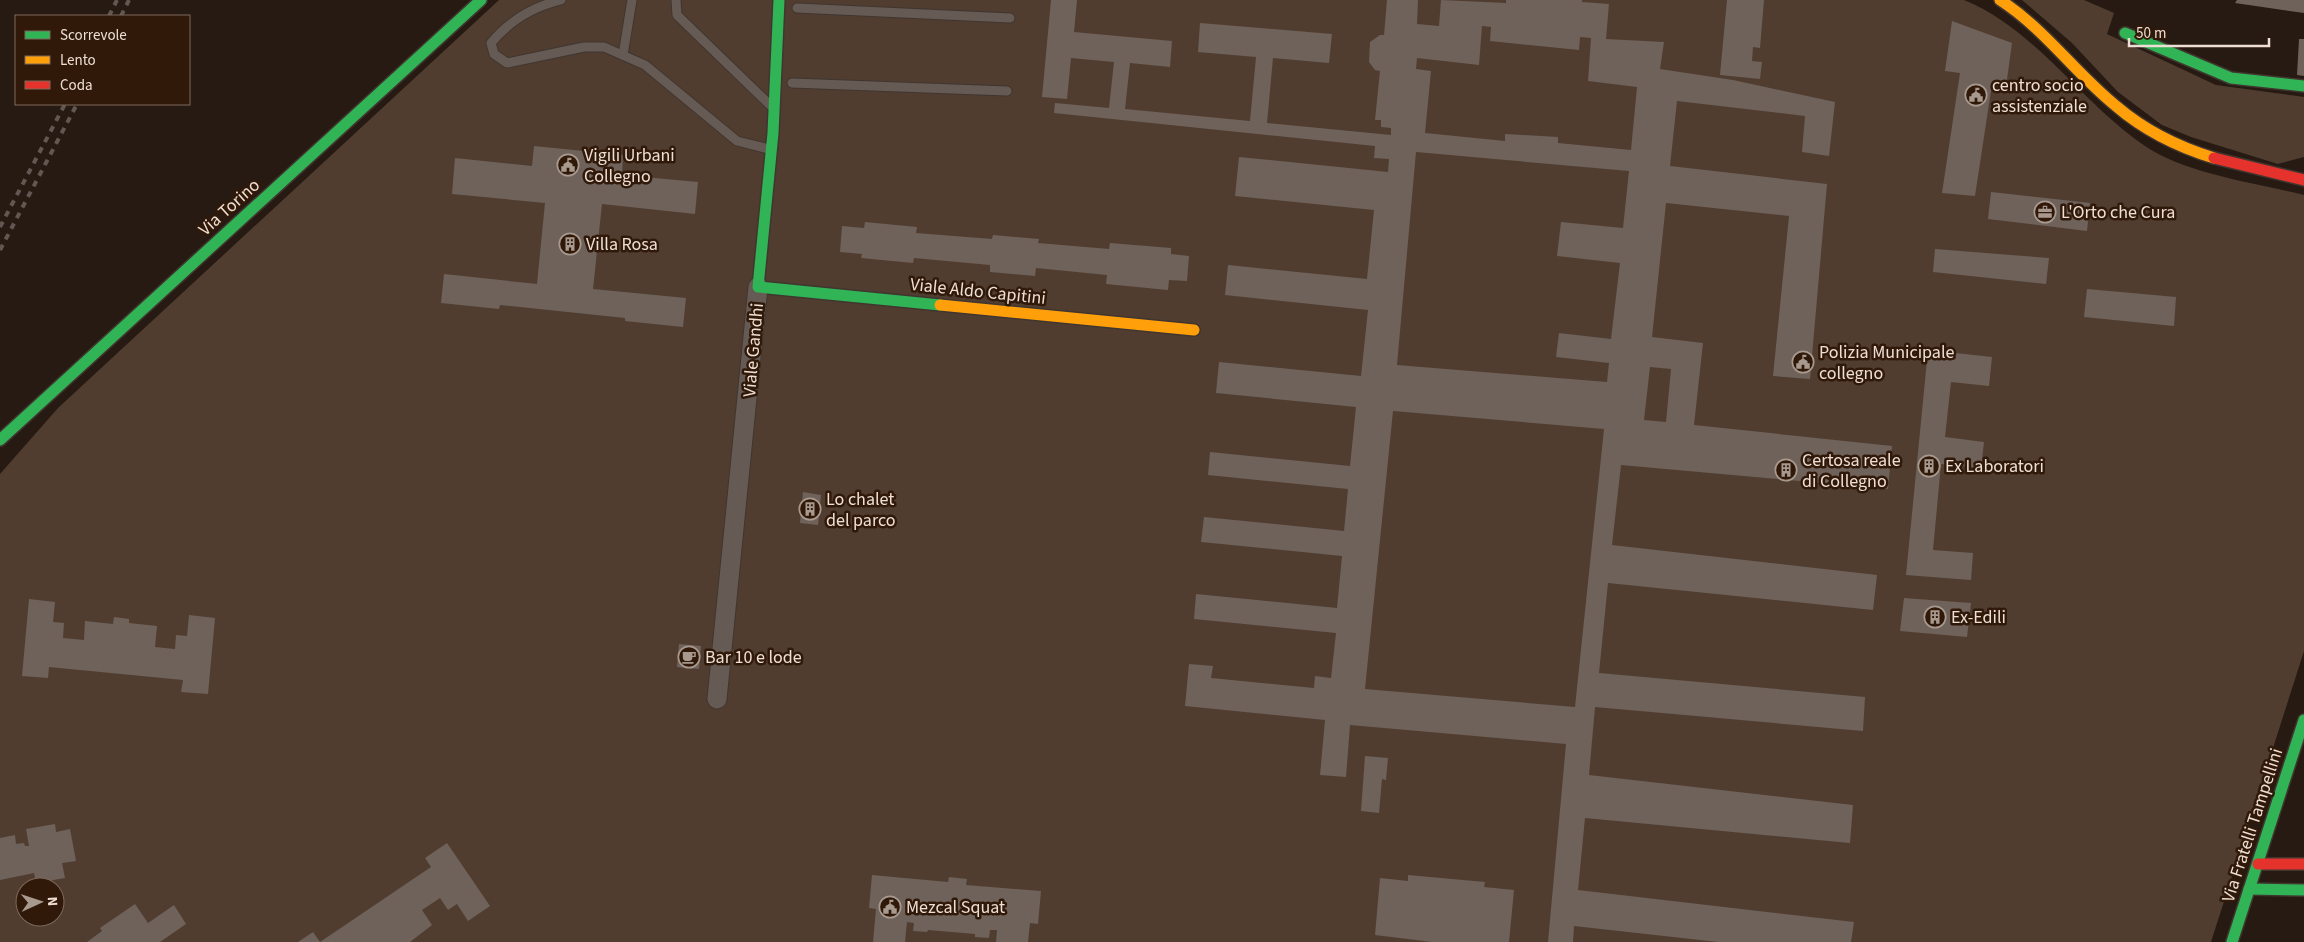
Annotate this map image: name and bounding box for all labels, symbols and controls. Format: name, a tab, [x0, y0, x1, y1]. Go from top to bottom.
legend	[15, 15, 190, 105]
scale bar	[2129, 15, 2269, 47]
text: 50 m	[2136, 23, 2166, 44]
text: Scorrevole	[60, 25, 127, 46]
text: Lento	[60, 50, 96, 71]
place label: centro socio assistenziale	[1992, 73, 2087, 119]
text: Coda	[60, 75, 93, 96]
public building icon: centro socio assistenziale	[1964, 83, 1988, 107]
place label: Vigili Urbani Collegno	[584, 143, 675, 189]
public building icon: Vigili Urbani Collegno	[556, 153, 580, 177]
street label: Via Torino	[193, 173, 266, 242]
office icon: L'Orto che Cura	[2033, 200, 2057, 224]
place label: L'Orto che Cura	[2061, 200, 2175, 225]
building icon: Villa Rosa	[558, 232, 582, 256]
place label: Villa Rosa	[586, 232, 658, 257]
street label: Viale Aldo Capitini	[909, 272, 1047, 311]
street label: Viale Gandhi	[737, 302, 770, 398]
place label: Polizia Municipale collegno	[1819, 340, 1954, 386]
public building icon: Polizia Municipale collegno	[1791, 350, 1815, 374]
place label: Certosa reale di Collegno	[1802, 448, 1901, 494]
building icon: Ex Laboratori	[1917, 454, 1941, 478]
place label: Ex Laboratori	[1945, 454, 2044, 479]
building icon: Certosa reale di Collegno	[1774, 458, 1798, 482]
place label: Lo chalet del parco	[826, 487, 896, 533]
building icon: Lo chalet del parco	[798, 497, 822, 521]
building icon: Ex-Edili	[1923, 605, 1947, 629]
place label: Ex-Edili	[1951, 605, 2006, 630]
cafe icon: Bar 10 e lode	[677, 645, 701, 669]
place label: Bar 10 e lode	[705, 645, 802, 670]
street label: Via Fratelli Tampellini	[2216, 745, 2289, 905]
north arrow	[15, 877, 65, 927]
public building icon: Mezcal Squat	[878, 895, 902, 919]
place label: Mezcal Squat	[906, 895, 1005, 920]
text: N	[42, 896, 62, 907]

